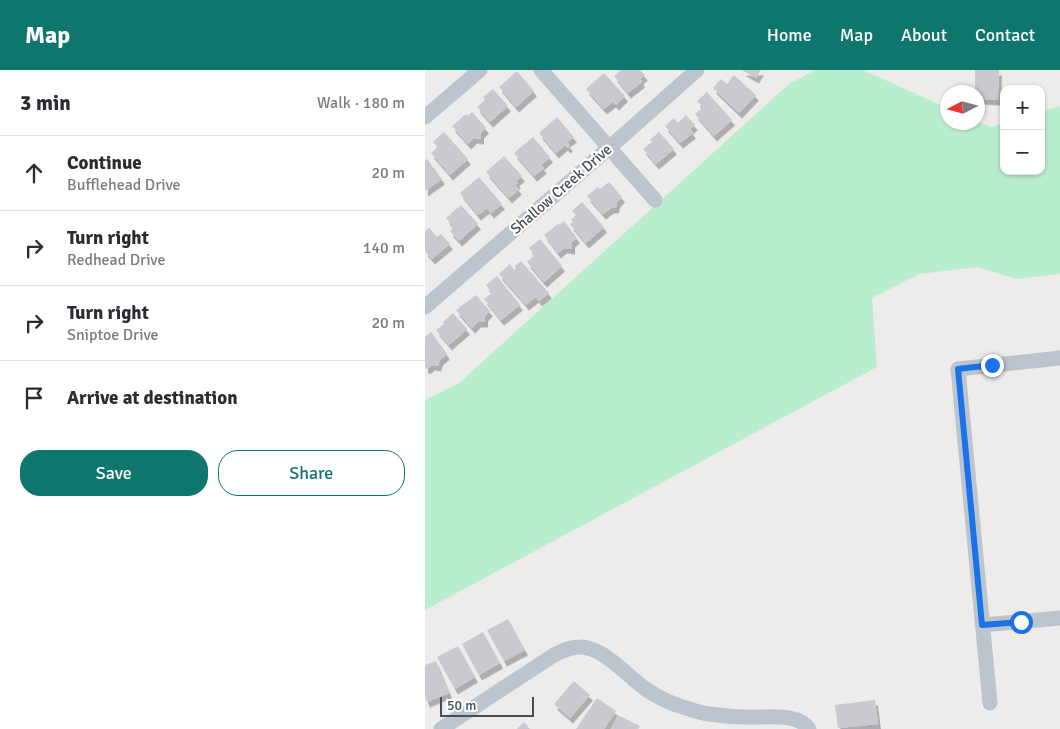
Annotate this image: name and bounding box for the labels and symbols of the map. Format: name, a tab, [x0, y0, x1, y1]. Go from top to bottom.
north arrow	[940, 85, 985, 130]
street label: Shallow Creek Drive	[507, 140, 615, 238]
route end	[981, 354, 1004, 377]
route start	[1010, 611, 1033, 634]
scale bar	[440, 694, 534, 717]

